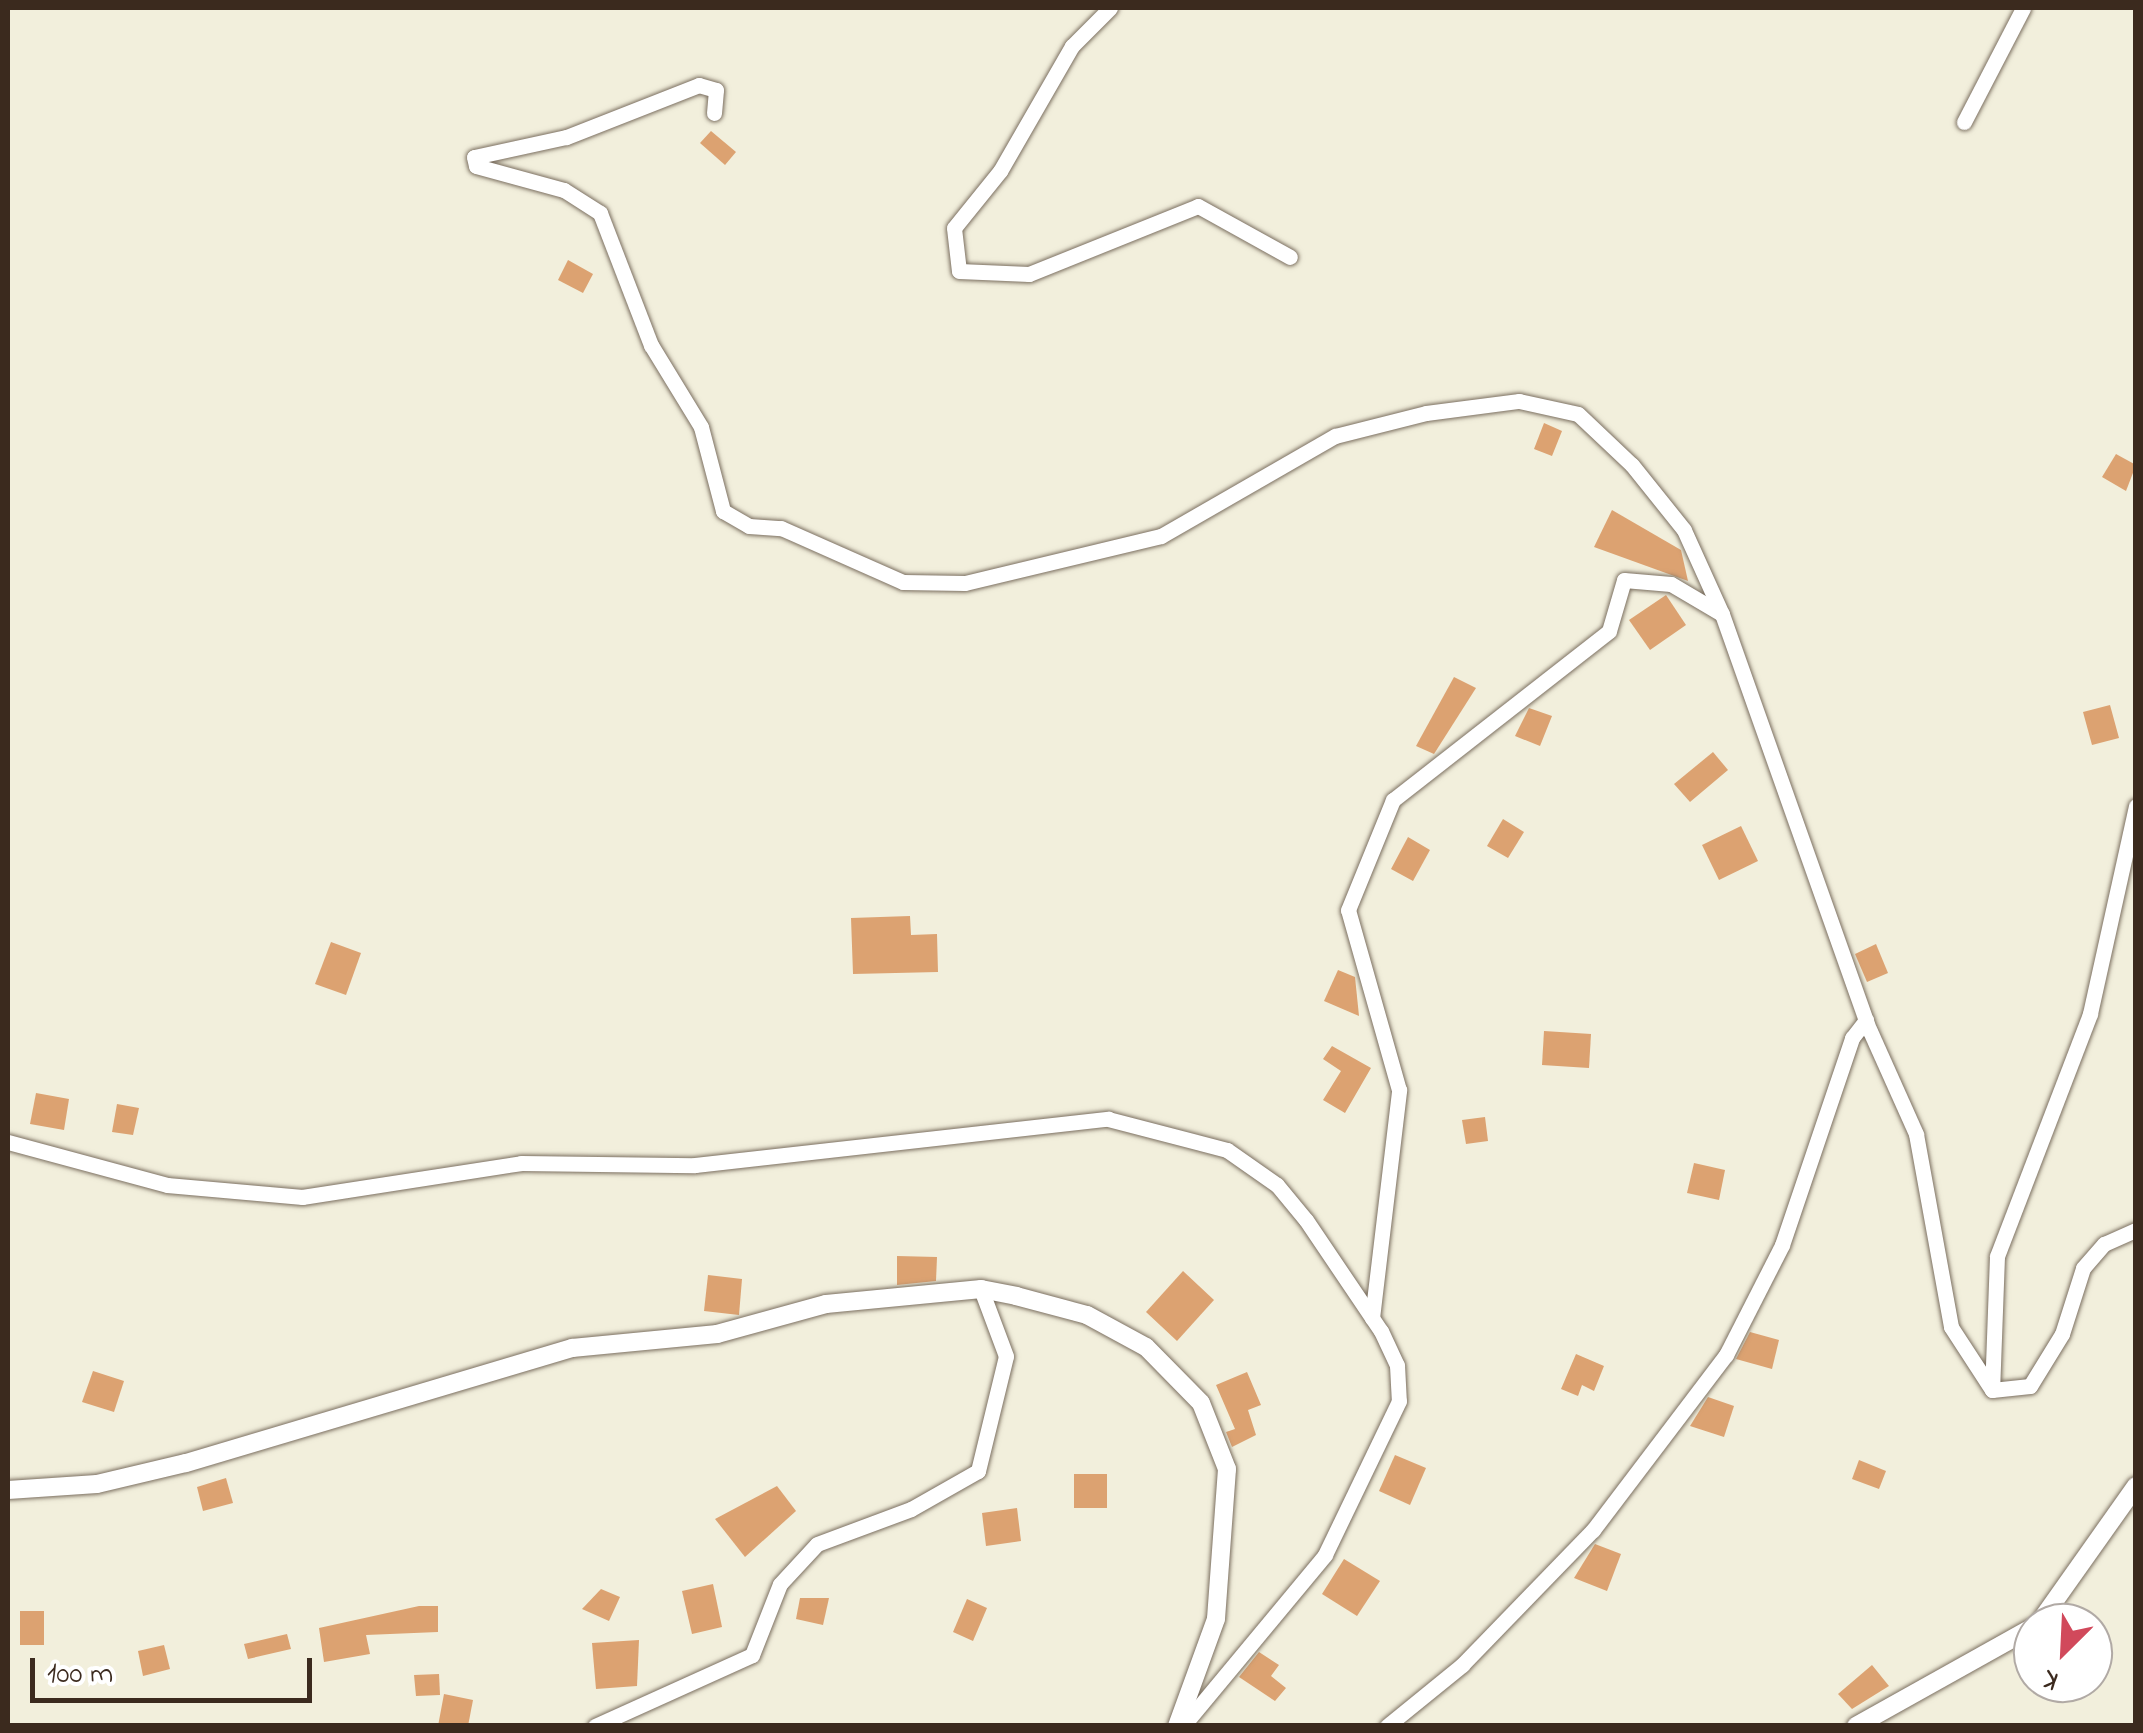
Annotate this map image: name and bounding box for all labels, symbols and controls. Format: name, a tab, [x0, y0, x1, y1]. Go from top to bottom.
north arrow	[2013, 1603, 2113, 1703]
scale bar	[35, 1638, 318, 1700]
text: 100 m	[47, 1653, 113, 1697]
text: K	[2037, 1658, 2066, 1701]

